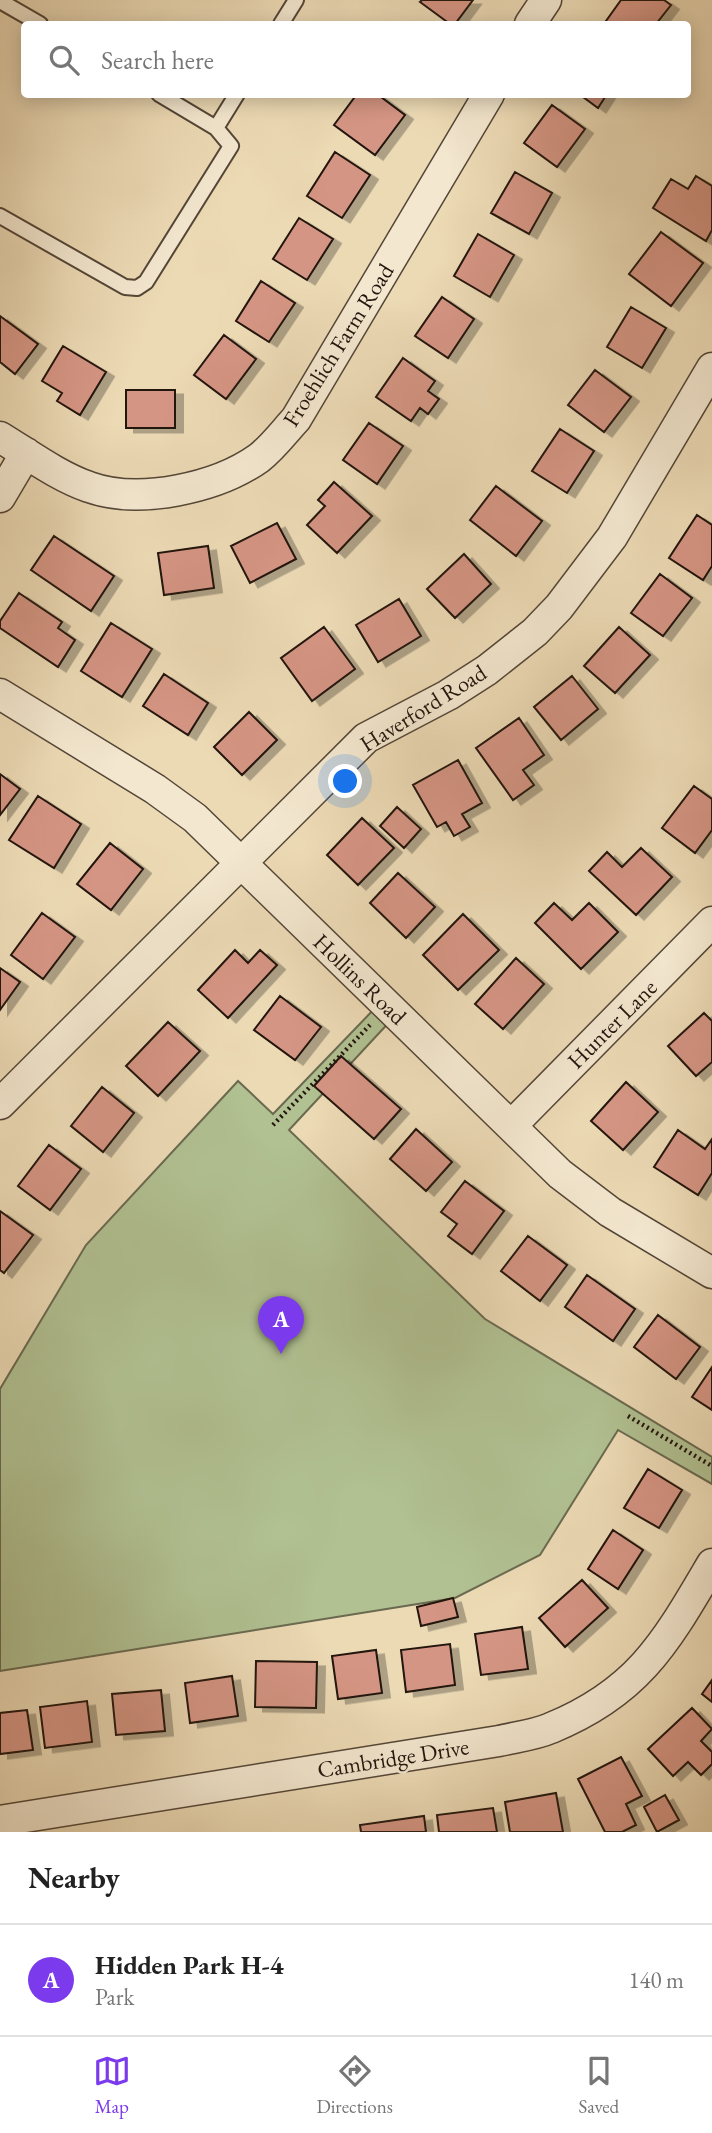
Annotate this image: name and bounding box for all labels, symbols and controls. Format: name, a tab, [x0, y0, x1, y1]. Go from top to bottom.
search box	[21, 21, 691, 98]
icon: search	[45, 41, 83, 79]
text: Search here	[101, 43, 214, 77]
street label: Froehlich Farm Road	[276, 257, 401, 432]
street label: Haverford Road	[354, 657, 492, 759]
your location	[328, 764, 362, 798]
street label: Hollins Road	[307, 927, 413, 1031]
street label: Hunter Lane	[561, 973, 663, 1075]
pin: A	[258, 1296, 304, 1354]
street label: Cambridge Drive	[315, 1731, 471, 1785]
text: Nearby	[28, 1858, 120, 1897]
text: Hidden Park H-4	[95, 1948, 284, 1982]
text: A	[43, 1965, 59, 1995]
text: 140 m	[628, 1965, 684, 1995]
text: Park	[95, 1982, 134, 2012]
tab: Map	[93, 2052, 131, 2119]
tab: Directions	[316, 2052, 393, 2119]
tab: Saved	[578, 2052, 619, 2119]

